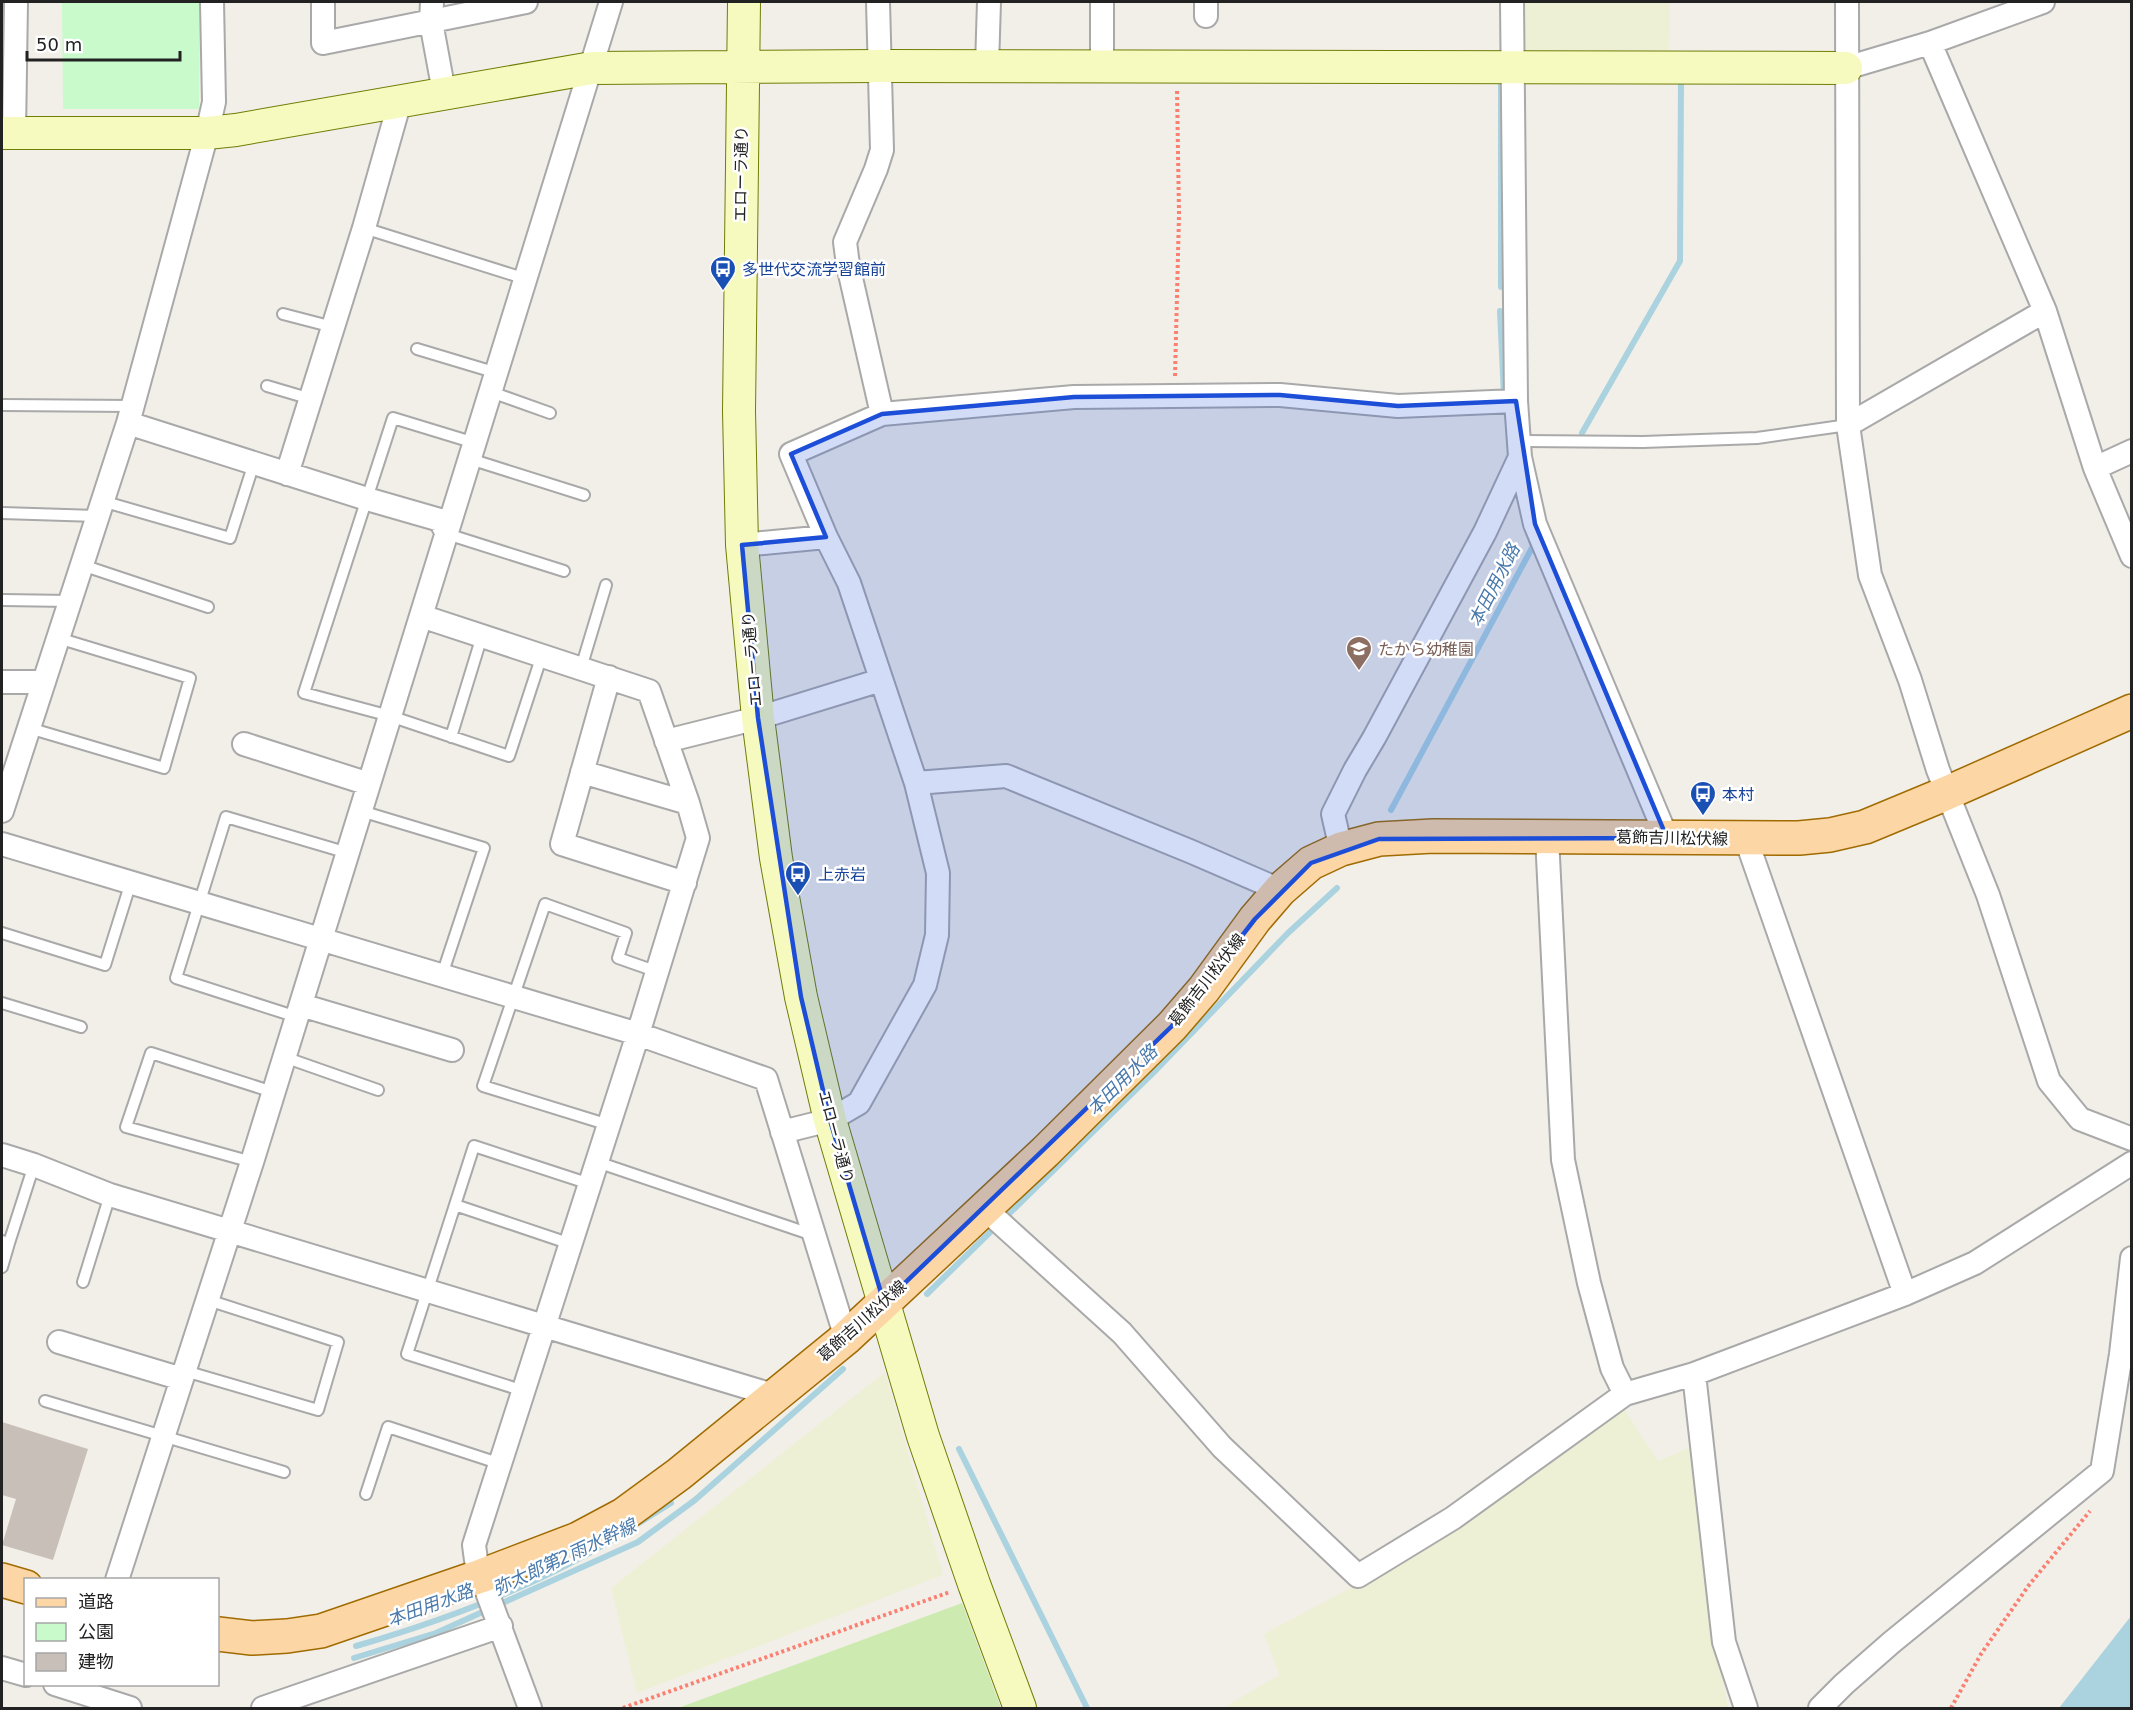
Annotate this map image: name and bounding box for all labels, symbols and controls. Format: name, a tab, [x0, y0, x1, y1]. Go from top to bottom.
scale bar	[27, 24, 180, 62]
text: 50 m	[36, 34, 82, 55]
street label: エローラ通り	[731, 126, 751, 222]
bus stop icon: 多世代交流学習館前	[708, 254, 738, 292]
place label: 多世代交流学習館前	[742, 260, 886, 279]
water label: 本田用水路	[1464, 538, 1525, 630]
street label: エローラ通り	[738, 610, 766, 708]
school or university icon: たから幼稚園	[1344, 634, 1374, 672]
place label: たから幼稚園	[1378, 640, 1474, 659]
bus stop icon: 本村	[1688, 779, 1718, 817]
place label: 本村	[1722, 785, 1754, 804]
street label: 葛飾吉川松伏線	[1616, 828, 1728, 848]
bus stop icon: 上赤岩	[783, 859, 813, 897]
place label: 上赤岩	[818, 865, 866, 884]
street label: 葛飾吉川松伏線	[1165, 930, 1249, 1030]
water label: 本田用水路	[1083, 1039, 1163, 1119]
street label: エローラ通り	[814, 1088, 858, 1186]
street label: 葛飾吉川松伏線	[814, 1276, 910, 1366]
water label: 弥太郎第2雨水幹線	[489, 1514, 641, 1599]
legend	[24, 1578, 219, 1686]
water label: 本田用水路	[384, 1579, 478, 1630]
text: 道路	[78, 1591, 114, 1612]
text: 公園	[78, 1621, 114, 1642]
text: 建物	[78, 1651, 114, 1672]

